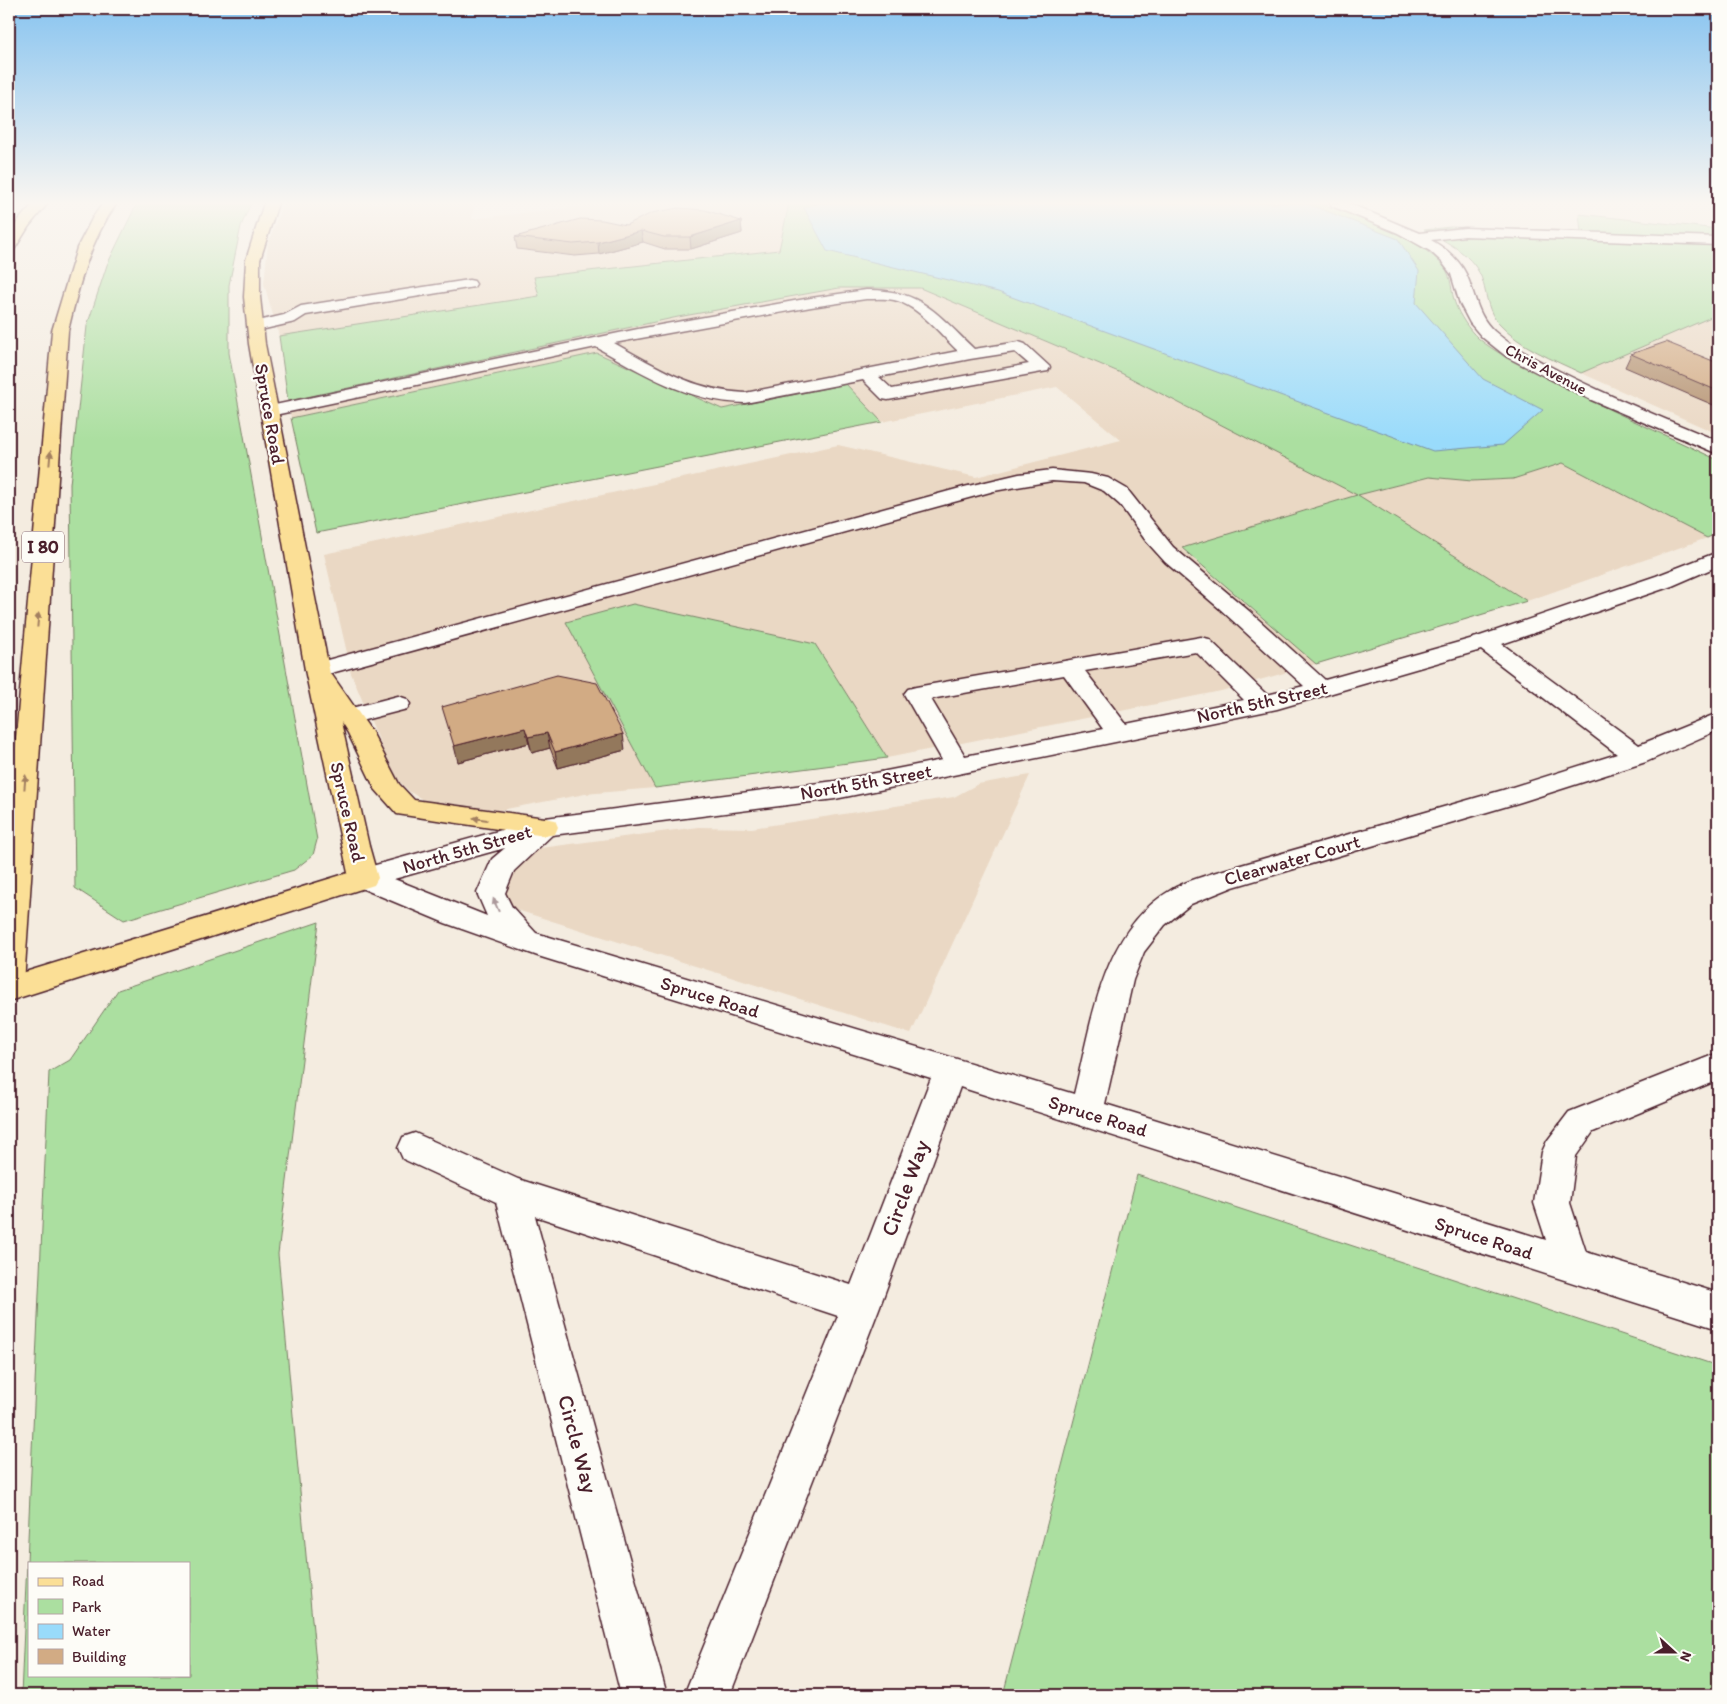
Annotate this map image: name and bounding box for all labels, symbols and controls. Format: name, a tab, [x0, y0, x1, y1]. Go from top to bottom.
street label: Chris Avenue	[1502, 340, 1590, 398]
street label: Spruce Road	[250, 362, 290, 467]
one-way arrow	[47, 450, 55, 466]
road number: I 80	[22, 532, 64, 562]
one-way arrow	[34, 612, 42, 628]
street label: North 5th Street	[1194, 676, 1330, 728]
street label: North 5th Street	[798, 759, 934, 805]
street label: Spruce Road	[325, 760, 371, 865]
one-way arrow	[21, 774, 29, 790]
one-way arrow	[471, 815, 487, 823]
street label: North 5th Street	[400, 820, 534, 878]
street label: Clearwater Court	[1221, 830, 1363, 890]
one-way arrow	[492, 898, 500, 912]
street label: Spruce Road	[658, 971, 763, 1023]
street label: Spruce Road	[1046, 1090, 1151, 1142]
street label: Circle Way	[875, 1135, 935, 1240]
street label: Spruce Road	[1432, 1211, 1537, 1265]
street label: Circle Way	[552, 1392, 604, 1497]
legend	[28, 1562, 190, 1676]
text: Road	[72, 1572, 105, 1590]
text: Park	[72, 1598, 102, 1616]
text: Water	[72, 1622, 111, 1640]
north arrow	[1650, 1626, 1700, 1676]
text: Building	[72, 1648, 126, 1666]
text: N	[1676, 1649, 1695, 1664]

